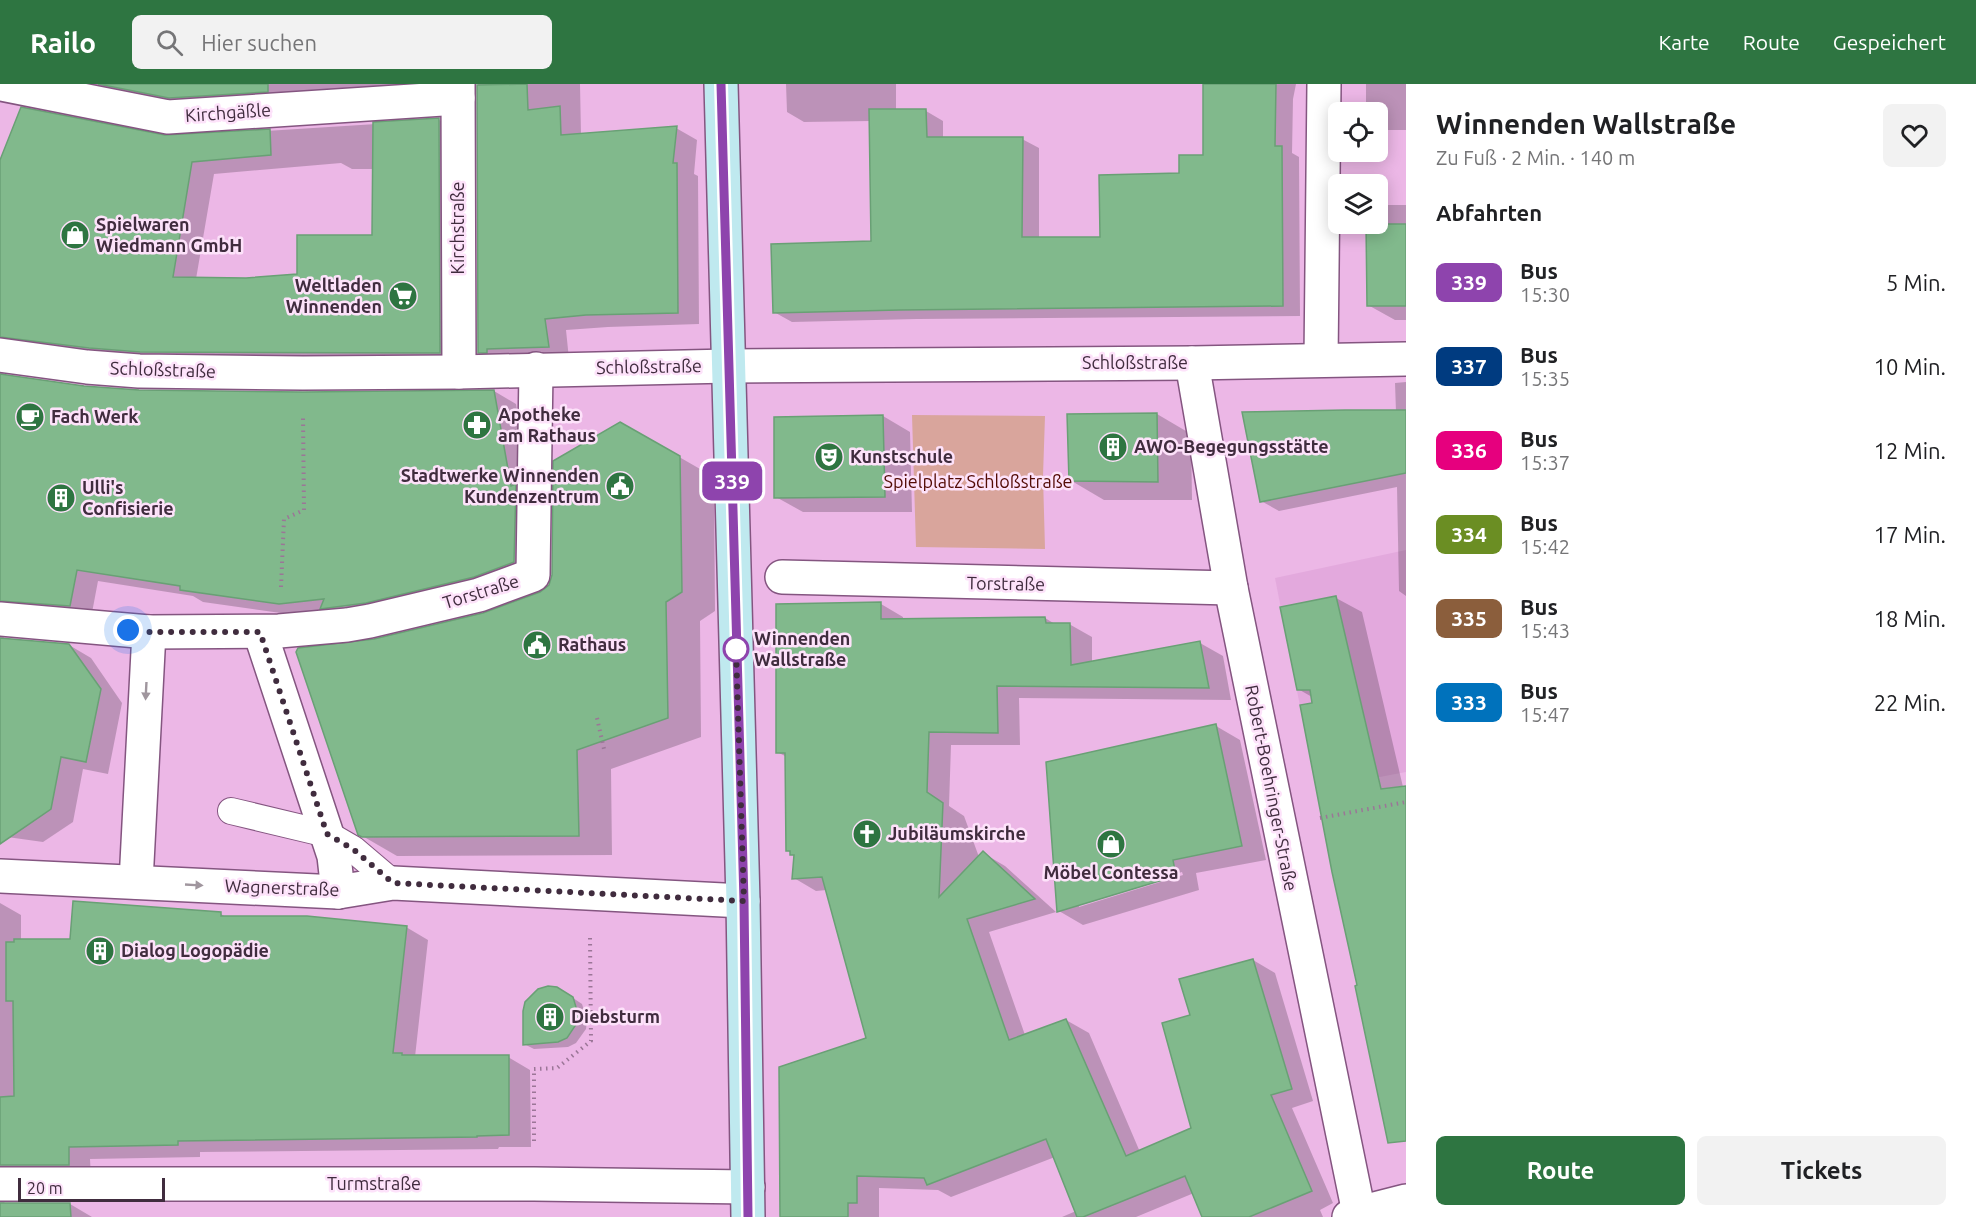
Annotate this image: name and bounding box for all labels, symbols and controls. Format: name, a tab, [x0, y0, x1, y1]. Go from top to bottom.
search box	[132, 15, 552, 69]
icon: search	[153, 26, 186, 59]
text: Railo	[30, 27, 96, 58]
text: Hier suchen	[201, 30, 317, 55]
text: Karte	[1658, 30, 1710, 54]
text: Route	[1743, 30, 1800, 54]
text: Gespeichert	[1833, 30, 1946, 54]
street label: Kirchgäßle	[184, 99, 272, 125]
map controls	[1328, 102, 1388, 234]
button: locate	[1328, 102, 1388, 162]
button: heart	[1883, 104, 1946, 167]
text: Winnenden Wallstraße	[1436, 108, 1736, 139]
text: Zu Fuß · 2 Min. · 140 m	[1436, 146, 1635, 169]
button: layers	[1328, 174, 1388, 234]
street label: Kirchstraße	[447, 182, 467, 274]
text: Abfahrten	[1436, 200, 1542, 225]
place label: Spielwaren Wiedmann GmbH	[96, 214, 242, 255]
shop icon: Spielwaren Wiedmann GmbH	[59, 219, 91, 251]
text: Bus	[1520, 258, 1558, 283]
text: 339	[1451, 270, 1487, 294]
text: 5 Min.	[1886, 270, 1946, 295]
place label: Weltladen Winnenden	[286, 275, 382, 316]
supermarket icon: Weltladen Winnenden	[387, 280, 419, 312]
text: 15:30	[1520, 283, 1570, 306]
text: Bus	[1520, 342, 1558, 367]
street label: Schloßstraße	[1082, 352, 1188, 372]
text: 337	[1451, 354, 1487, 378]
text: 10 Min.	[1874, 354, 1946, 379]
street label: Schloßstraße	[596, 355, 702, 377]
street label: Schloßstraße	[110, 357, 216, 381]
text: 15:35	[1520, 367, 1570, 390]
cafe icon: Fach Werk	[14, 401, 46, 433]
place label: Apotheke am Rathaus	[498, 404, 596, 445]
place label: Fach Werk	[51, 406, 138, 426]
pharmacy icon: Apotheke am Rathaus	[461, 409, 493, 441]
text: Bus	[1520, 426, 1558, 451]
building icon: AWO-Begegungsstätte	[1097, 431, 1129, 463]
place label: AWO-Begegungsstätte	[1134, 436, 1329, 456]
text: 336	[1451, 438, 1487, 462]
text: 12 Min.	[1874, 438, 1946, 463]
theatre icon: Kunstschule	[813, 441, 845, 473]
place label: Kunstschule	[850, 446, 953, 466]
text: 15:37	[1520, 451, 1570, 474]
line badge: 339	[698, 462, 766, 500]
place label: Stadtwerke Winnenden Kundenzentrum	[401, 465, 599, 506]
text: 339	[714, 469, 750, 493]
public building icon: Stadtwerke Winnenden Kundenzentrum	[604, 470, 636, 502]
park label: Spielplatz Schloßstraße	[884, 471, 1072, 491]
place label: Ulli's Confisierie	[82, 477, 174, 518]
building icon: Ulli's Confisierie	[45, 482, 77, 514]
text: Bus	[1520, 510, 1558, 535]
text: 334	[1451, 522, 1487, 546]
text: 17 Min.	[1874, 522, 1946, 547]
text: 15:42	[1520, 535, 1570, 558]
street label: Torstraße	[440, 570, 521, 612]
street label: Torstraße	[967, 572, 1045, 594]
text: Bus	[1520, 594, 1558, 619]
text: 335	[1451, 606, 1487, 630]
text: 18 Min.	[1874, 606, 1946, 631]
your location	[113, 615, 143, 645]
text: 15:43	[1520, 619, 1570, 642]
place label: Winnenden Wallstraße	[754, 628, 850, 669]
public building icon: Rathaus	[521, 629, 553, 661]
place label: Rathaus	[558, 634, 626, 654]
marker: Winnenden Wallstraße	[723, 636, 749, 662]
text: Bus	[1520, 678, 1558, 703]
one-way arrow	[141, 681, 150, 700]
street label: Robert-Boehringer-Straße	[1242, 683, 1302, 893]
text: 333	[1451, 690, 1487, 714]
text: 22 Min.	[1874, 690, 1946, 715]
text: 15:47	[1520, 703, 1570, 726]
church icon: Jubiläumskirche	[851, 818, 883, 850]
place label: Jubiläumskirche	[888, 823, 1026, 843]
shop icon: Möbel Contessa	[1095, 828, 1127, 860]
place label: Möbel Contessa	[1043, 862, 1179, 882]
street label: Wagnerstraße	[224, 875, 340, 899]
one-way arrow	[185, 880, 204, 889]
building icon: Dialog Logopädie	[84, 935, 116, 967]
place label: Dialog Logopädie	[121, 940, 269, 960]
building icon: Diebsturm	[534, 1001, 566, 1033]
place label: Diebsturm	[571, 1006, 660, 1026]
button: Route	[1436, 1136, 1685, 1205]
button: Tickets	[1697, 1136, 1946, 1205]
street label: Turmstraße	[327, 1173, 421, 1193]
scale bar	[18, 1175, 165, 1202]
text: 20 m	[27, 1179, 63, 1197]

